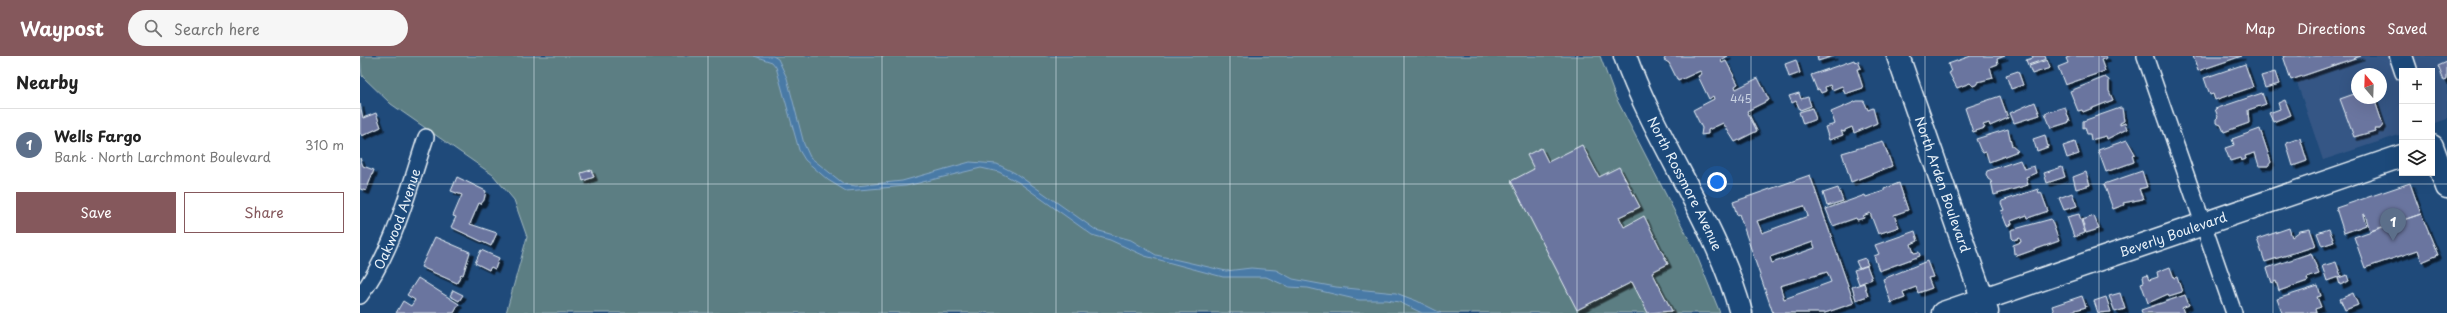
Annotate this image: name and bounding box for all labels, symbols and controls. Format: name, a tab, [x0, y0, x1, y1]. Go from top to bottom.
search box	[128, 10, 408, 46]
text: Waypost	[20, 14, 104, 42]
icon: search	[142, 17, 164, 39]
text: Search here	[174, 17, 260, 40]
text: Map	[2245, 18, 2275, 39]
text: Directions	[2297, 18, 2365, 39]
text: Saved	[2387, 18, 2427, 39]
north arrow	[2351, 68, 2387, 104]
map controls	[2399, 68, 2435, 176]
button: +	[2399, 68, 2435, 104]
text: Nearby	[16, 69, 78, 95]
house number: 445	[1730, 90, 1752, 107]
button: −	[2399, 104, 2435, 140]
street label: North Rossmore Avenue	[1643, 113, 1727, 253]
street label: North Arden Boulevard	[1911, 114, 1976, 255]
text: Wells Fargo	[54, 124, 141, 147]
text: 1	[26, 135, 32, 154]
text: 310 m	[305, 135, 344, 154]
button: layers	[2399, 140, 2435, 176]
text: Bank · North Larchmont Boulevard	[54, 147, 271, 166]
street label: Oakwood Avenue	[369, 166, 424, 272]
your location	[1707, 172, 1727, 192]
button: Save	[16, 192, 176, 233]
button: Share	[184, 192, 344, 233]
street label: Beverly Boulevard	[2116, 207, 2229, 261]
pin: 1	[2380, 208, 2406, 241]

